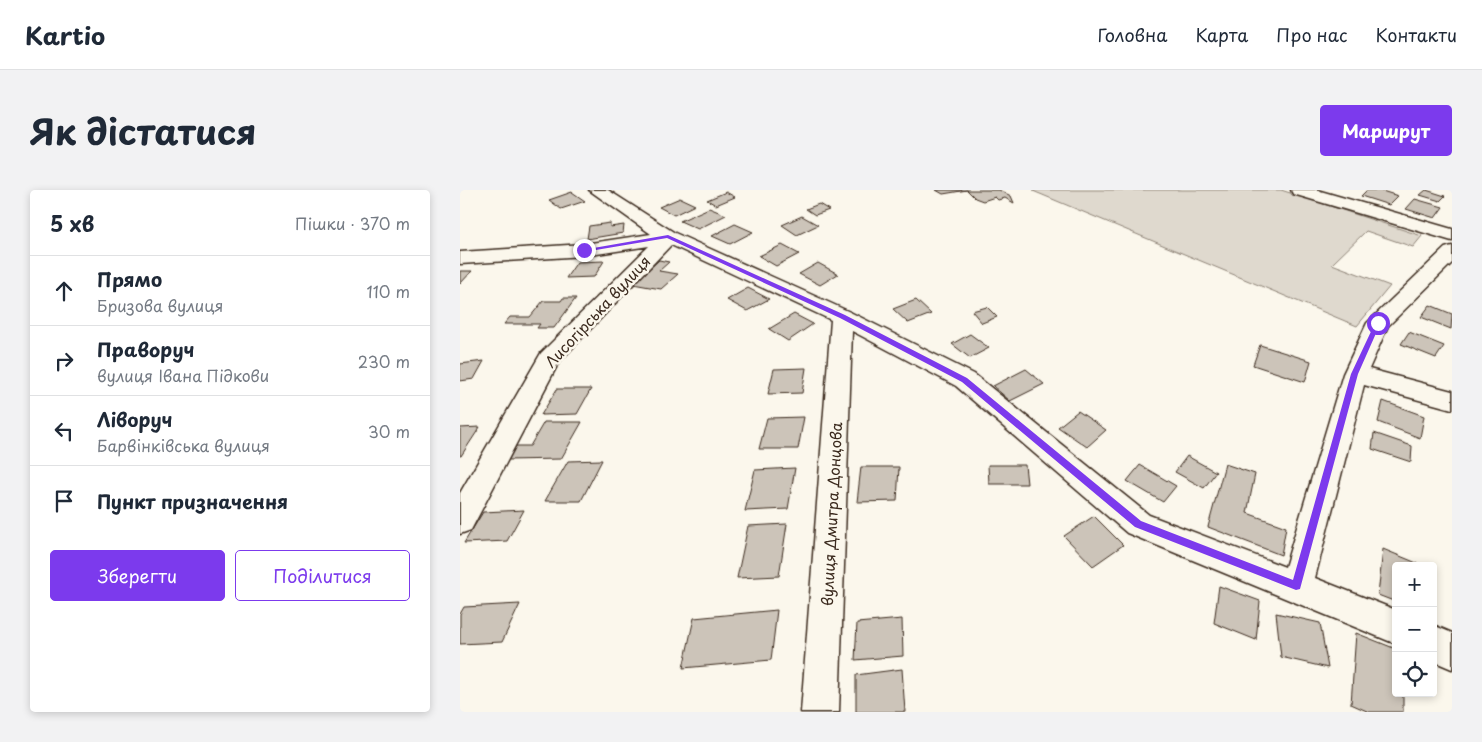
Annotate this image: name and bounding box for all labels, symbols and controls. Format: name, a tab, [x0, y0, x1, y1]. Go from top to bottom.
text: Kartio	[25, 17, 105, 53]
text: Головна	[1097, 21, 1167, 48]
text: Карта	[1195, 21, 1248, 48]
text: Про нас	[1276, 21, 1348, 48]
text: Контакти	[1376, 21, 1457, 48]
text: Як дістатися	[30, 104, 256, 157]
button: Маршрут	[1320, 105, 1452, 156]
text: 5 хв	[50, 207, 94, 239]
text: Пішки · 370 m	[295, 211, 410, 235]
route end	[573, 239, 596, 262]
street label: Лисогірська вулиця	[539, 250, 655, 372]
text: Прямо	[97, 265, 162, 293]
icon: ahead	[50, 277, 78, 305]
text: 110 m	[367, 279, 410, 303]
text: Бризова вулиця	[97, 293, 223, 317]
route start	[1367, 312, 1390, 335]
text: Праворуч	[97, 335, 194, 363]
icon: right	[50, 347, 78, 375]
text: 230 m	[358, 349, 410, 373]
text: вулиця Івана Підкови	[97, 363, 269, 387]
text: Ліворуч	[97, 405, 173, 433]
icon: left	[50, 417, 78, 445]
text: 30 m	[368, 419, 410, 443]
street label: вулиця Дмитра Донцова	[815, 421, 847, 607]
text: Барвінківська вулиця	[97, 433, 270, 457]
icon: arrive	[50, 487, 78, 515]
text: Пункт призначення	[97, 487, 288, 515]
button: Зберегти	[50, 550, 225, 601]
button: Поділитися	[235, 550, 410, 601]
map controls	[1392, 562, 1437, 697]
button: +	[1392, 562, 1437, 607]
button: −	[1392, 607, 1437, 652]
button: locate	[1392, 652, 1437, 697]

